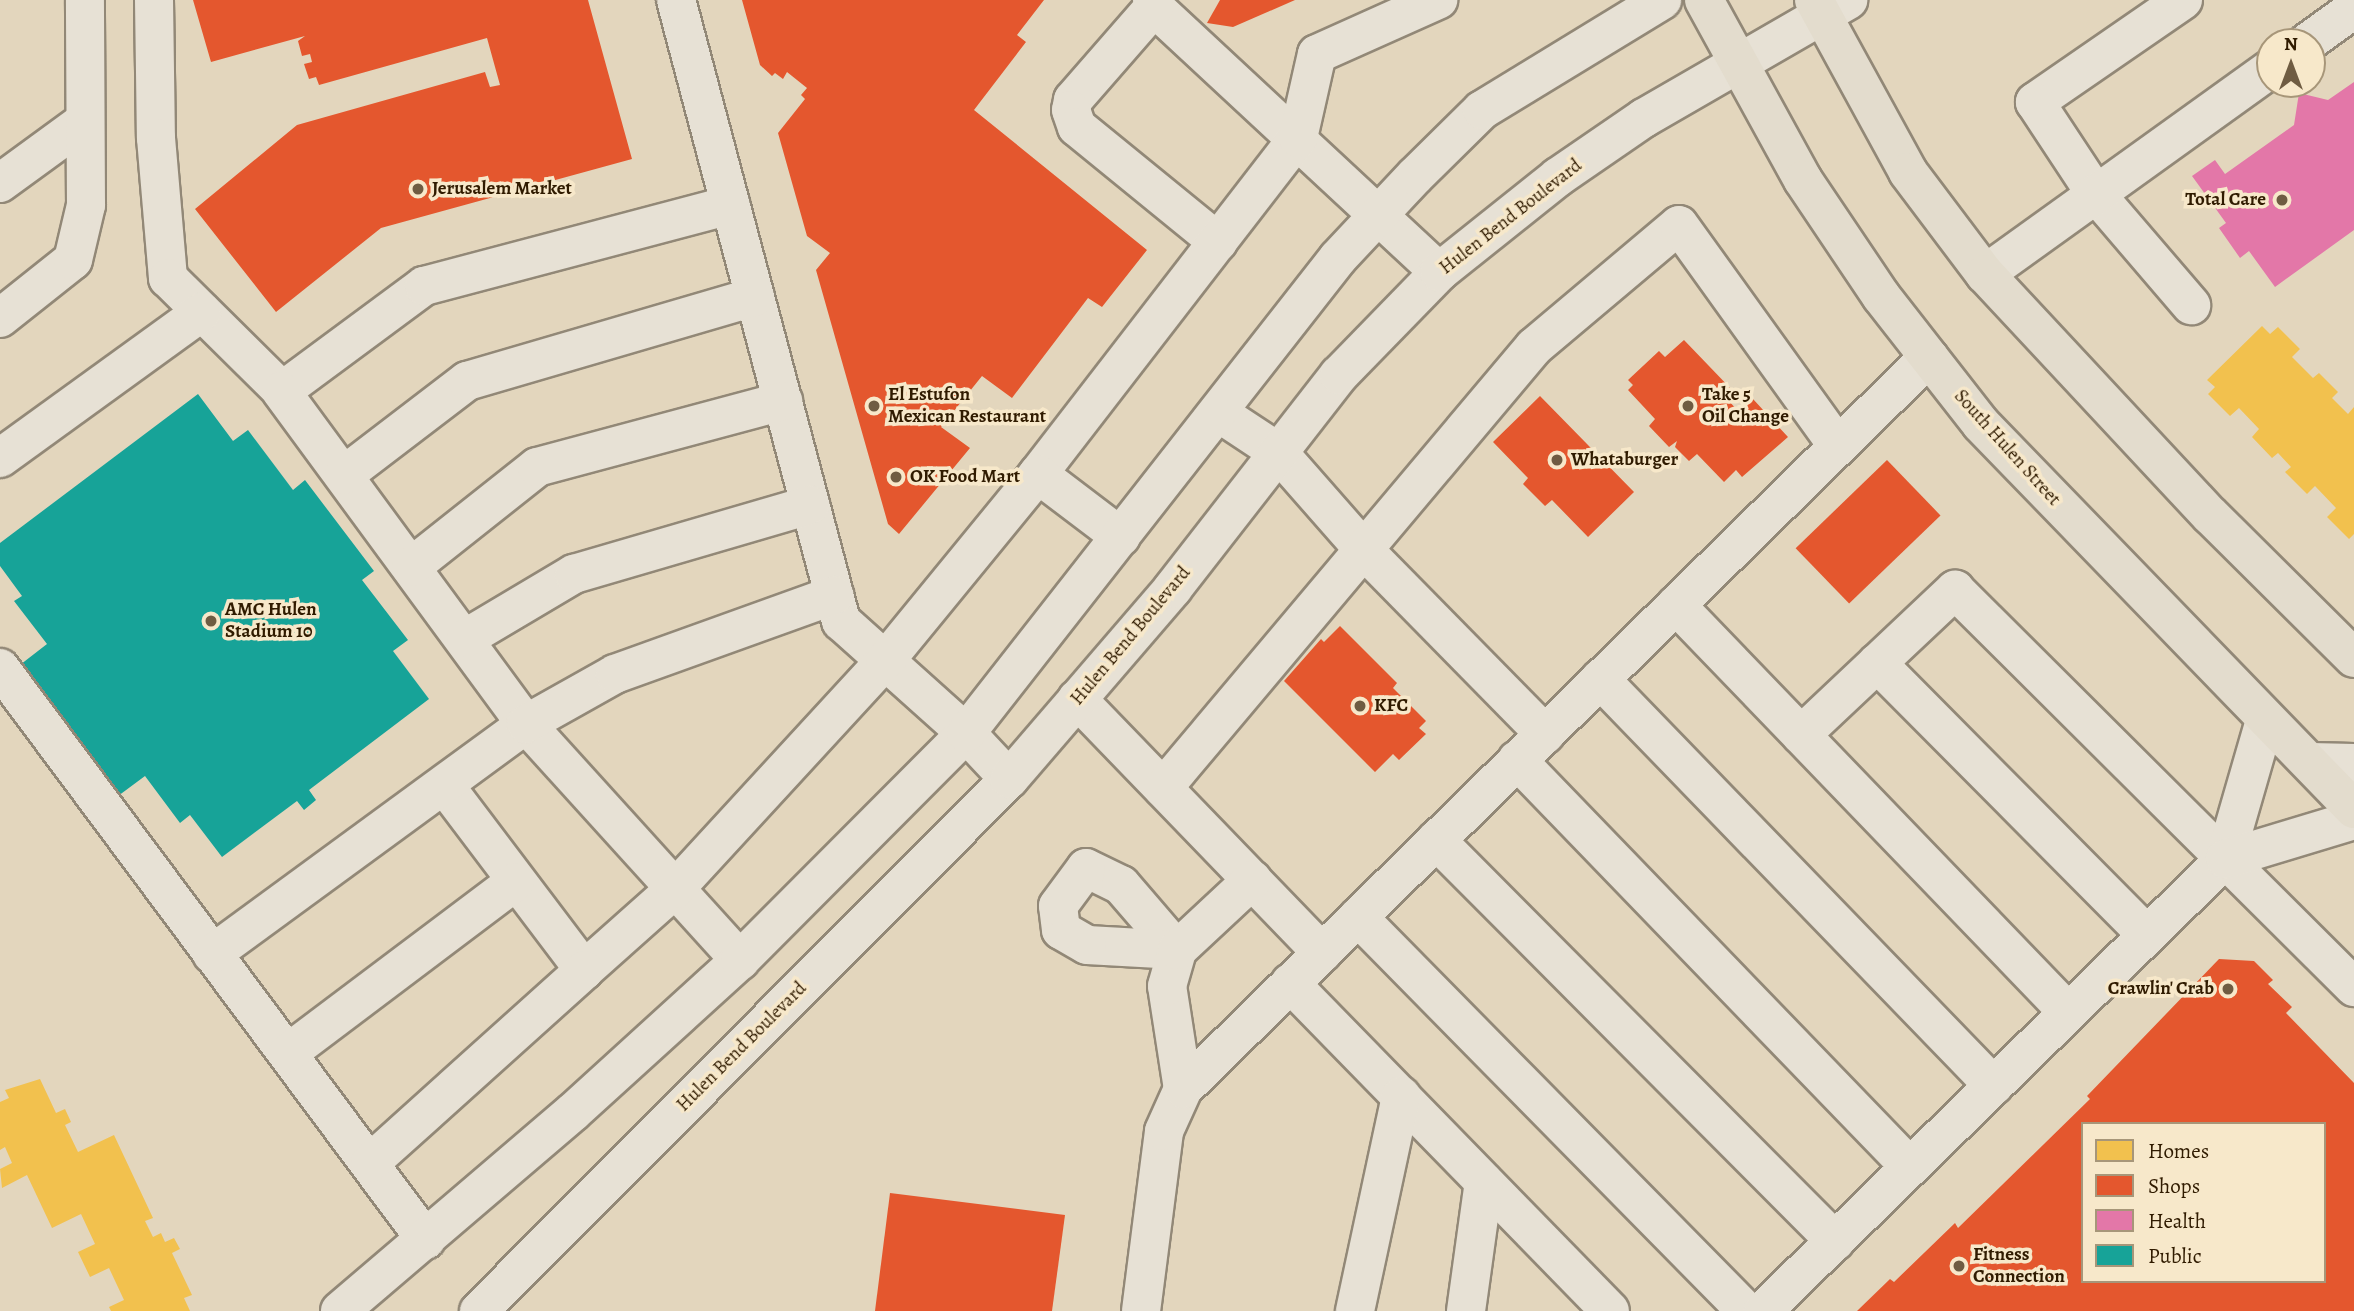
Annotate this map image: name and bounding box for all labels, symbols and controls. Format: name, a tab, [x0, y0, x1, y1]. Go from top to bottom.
north arrow	[2256, 28, 2326, 98]
text: N	[2284, 31, 2298, 57]
street label: Hulen Bend Boulevard	[1435, 154, 1587, 280]
place label: Jerusalem Market	[432, 178, 572, 200]
marker: Jerusalem Market	[410, 181, 426, 197]
place label: Total Care	[2185, 189, 2266, 211]
marker: Total Care	[2272, 190, 2292, 210]
place label: El Estufon Mexican Restaurant	[888, 384, 1046, 428]
place label: Take 5 Oil Change	[1702, 384, 1789, 428]
street label: South Hulen Street	[1949, 385, 2065, 511]
marker: El Estufon Mexican Restaurant	[866, 398, 882, 414]
marker: Take 5 Oil Change	[1680, 398, 1696, 414]
place label: Whataburger	[1571, 449, 1678, 471]
marker: Whataburger	[1549, 452, 1565, 468]
place label: OK Food Mart	[910, 466, 1020, 488]
marker: OK Food Mart	[888, 469, 904, 485]
street label: Hulen Bend Boulevard	[1066, 562, 1196, 710]
place label: AMC Hulen Stadium 10	[225, 599, 317, 643]
marker: AMC Hulen Stadium 10	[203, 613, 219, 629]
place label: KFC	[1374, 695, 1408, 717]
marker: KFC	[1352, 698, 1368, 714]
street label: Hulen Bend Boulevard	[672, 977, 812, 1117]
place label: Crawlin' Crab	[2107, 978, 2214, 1000]
marker: Crawlin' Crab	[2220, 981, 2236, 997]
legend	[2081, 1122, 2326, 1283]
text: Homes	[2148, 1137, 2209, 1165]
text: Shops	[2148, 1172, 2200, 1200]
text: Health	[2148, 1207, 2206, 1235]
text: Public	[2148, 1242, 2202, 1270]
place label: Fitness Connection	[1973, 1244, 2065, 1288]
marker: Fitness Connection	[1951, 1258, 1967, 1274]

